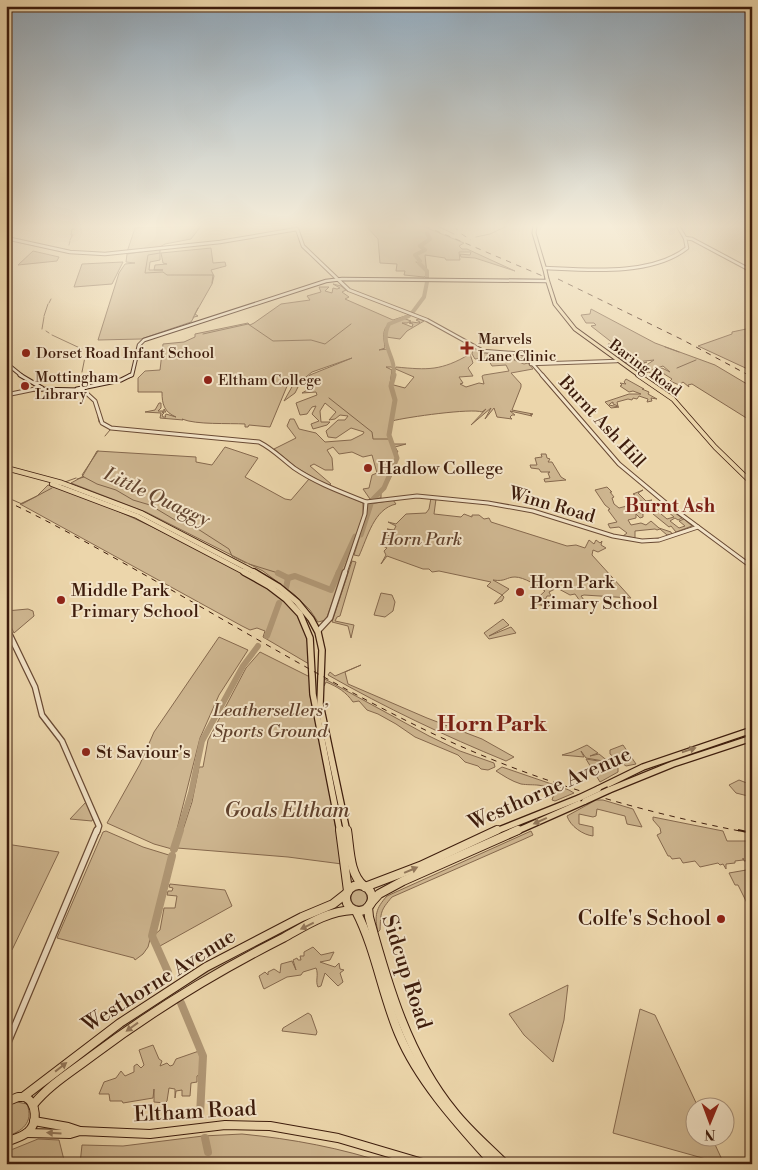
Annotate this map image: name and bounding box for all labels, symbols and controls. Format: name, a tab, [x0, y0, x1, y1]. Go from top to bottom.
place label: Marvels Lane Clinic	[478, 330, 556, 366]
street label: Baring Road	[604, 335, 685, 401]
marker: Marvels Lane Clinic	[460, 341, 474, 355]
place label: Dorset Road Infant School	[36, 344, 215, 363]
marker: Dorset Road Infant School	[20, 347, 32, 359]
place label: Mottingham Library	[35, 368, 119, 404]
street label: Burnt Ash Hill	[553, 370, 651, 473]
place label: Eltham College	[218, 371, 321, 390]
marker: Eltham College	[202, 374, 214, 386]
marker: Mottingham Library	[19, 380, 31, 392]
place label: Hadlow College	[378, 457, 503, 480]
water label: Little Quaggy	[99, 462, 215, 532]
marker: Hadlow College	[362, 462, 374, 474]
street label: Winn Road	[505, 481, 598, 528]
district label: Burnt Ash	[625, 494, 715, 518]
park label: Horn Park	[379, 528, 462, 551]
place label: Horn Park Primary School	[530, 571, 658, 615]
place label: Middle Park Primary School	[71, 579, 199, 623]
marker: Horn Park Primary School	[514, 586, 526, 598]
marker: Middle Park Primary School	[55, 594, 67, 606]
park label: Leathersellers’ Sports Ground	[212, 699, 329, 743]
district label: Horn Park	[437, 711, 547, 738]
place label: St Saviour's	[96, 741, 191, 764]
street label: Westhorne Avenue	[464, 741, 636, 837]
marker: St Saviour's	[80, 746, 92, 758]
one-way arrow	[682, 746, 697, 754]
park label: Goals Eltham	[224, 798, 351, 824]
one-way arrow	[533, 817, 547, 825]
one-way arrow	[404, 865, 418, 873]
place label: Colfe's School	[578, 906, 711, 932]
street label: Sidcup Road	[375, 912, 437, 1033]
marker: Colfe's School	[715, 913, 727, 925]
one-way arrow	[300, 921, 315, 930]
street label: Westhorne Avenue	[77, 923, 240, 1039]
one-way arrow	[125, 1022, 139, 1032]
one-way arrow	[54, 1061, 67, 1072]
street label: Eltham Road	[133, 1096, 257, 1128]
north arrow	[686, 1098, 736, 1148]
text: N	[704, 1125, 715, 1143]
one-way arrow	[46, 1129, 62, 1137]

